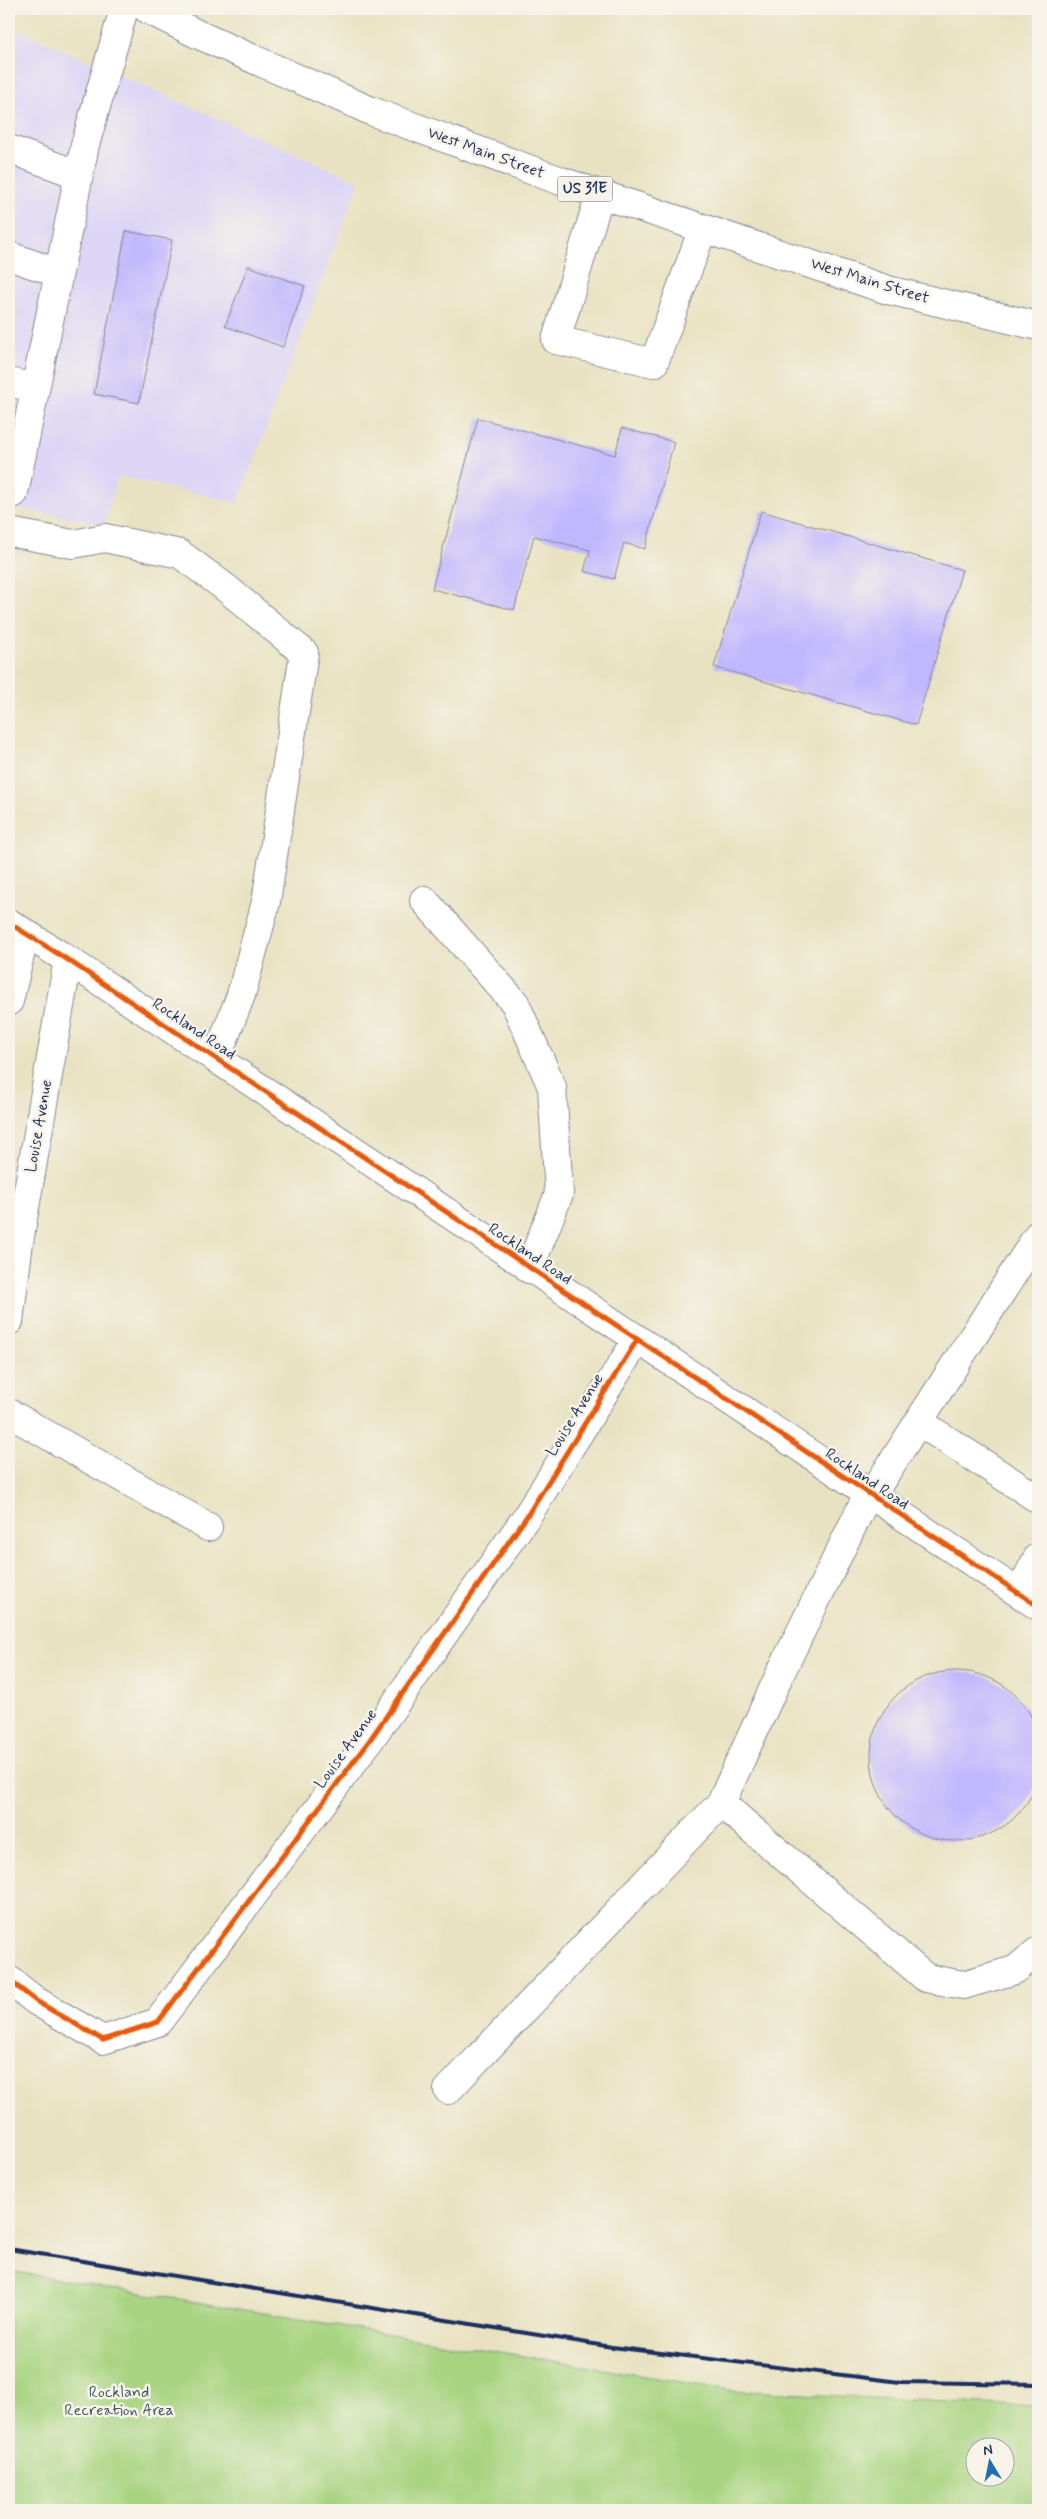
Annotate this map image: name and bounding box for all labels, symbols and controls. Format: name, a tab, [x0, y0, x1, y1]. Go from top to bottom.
street label: West Main Street	[425, 122, 548, 184]
road number: US 31E	[558, 176, 612, 202]
street label: West Main Street	[808, 253, 932, 309]
street label: Rockland Road	[148, 993, 240, 1065]
street label: Louise Avenue	[21, 1078, 57, 1174]
street label: Rockland Road	[484, 1218, 576, 1290]
street label: Louise Avenue	[541, 1370, 609, 1460]
street label: Rockland Road	[821, 1443, 913, 1515]
street label: Louise Avenue	[310, 1705, 382, 1793]
park label: Rockland Recreation Area	[64, 2382, 174, 2421]
north arrow	[964, 2436, 1014, 2486]
text: N	[982, 2441, 994, 2460]

